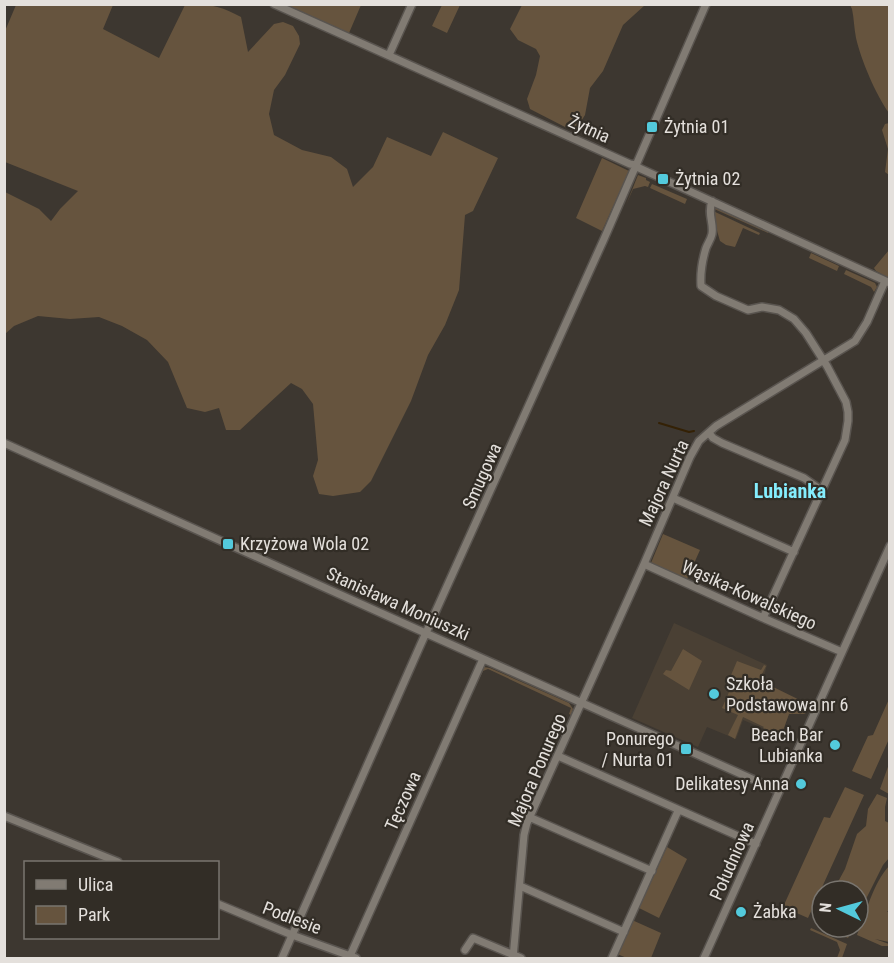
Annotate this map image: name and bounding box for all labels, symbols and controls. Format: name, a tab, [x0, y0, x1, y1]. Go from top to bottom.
street label: Żytnia	[565, 110, 613, 147]
place label: Żytnia 01	[664, 116, 729, 137]
marker: Żytnia 01	[645, 120, 659, 134]
place label: Żytnia 02	[675, 168, 740, 189]
marker: Żytnia 02	[656, 172, 670, 186]
street label: Majora Nurta	[634, 436, 693, 529]
street label: Smugowa	[458, 440, 505, 512]
district label: Lubianka	[754, 479, 826, 503]
place label: Krzyżowa Wola 02	[240, 533, 369, 554]
marker: Krzyżowa Wola 02	[221, 537, 235, 551]
street label: Wąsika-Kowalskiego	[678, 555, 820, 634]
street label: Stanisława Moniuszki	[323, 563, 473, 645]
place label: Szkoła Podstawowa nr 6	[726, 673, 848, 715]
marker: Szkoła Podstawowa nr 6	[707, 687, 721, 701]
street label: Majora Ponurego	[503, 710, 570, 830]
place label: Beach Bar Lubianka	[751, 724, 824, 766]
place label: Ponurego / Nurta 01	[602, 728, 674, 770]
marker: Beach Bar Lubianka	[828, 738, 842, 752]
marker: Ponurego / Nurta 01	[679, 742, 693, 756]
street label: Tęczowa	[380, 768, 425, 834]
place label: Delikatesy Anna	[675, 773, 789, 794]
marker: Delikatesy Anna	[794, 777, 808, 791]
street label: Południowa	[705, 818, 758, 903]
legend	[24, 861, 219, 939]
text: Ulica	[78, 874, 113, 895]
north arrow	[810, 879, 870, 939]
street label: Podlesie	[260, 897, 324, 938]
place label: Żabka	[753, 901, 797, 922]
text: N	[816, 902, 835, 913]
text: Park	[78, 904, 110, 925]
marker: Żabka	[734, 905, 748, 919]

